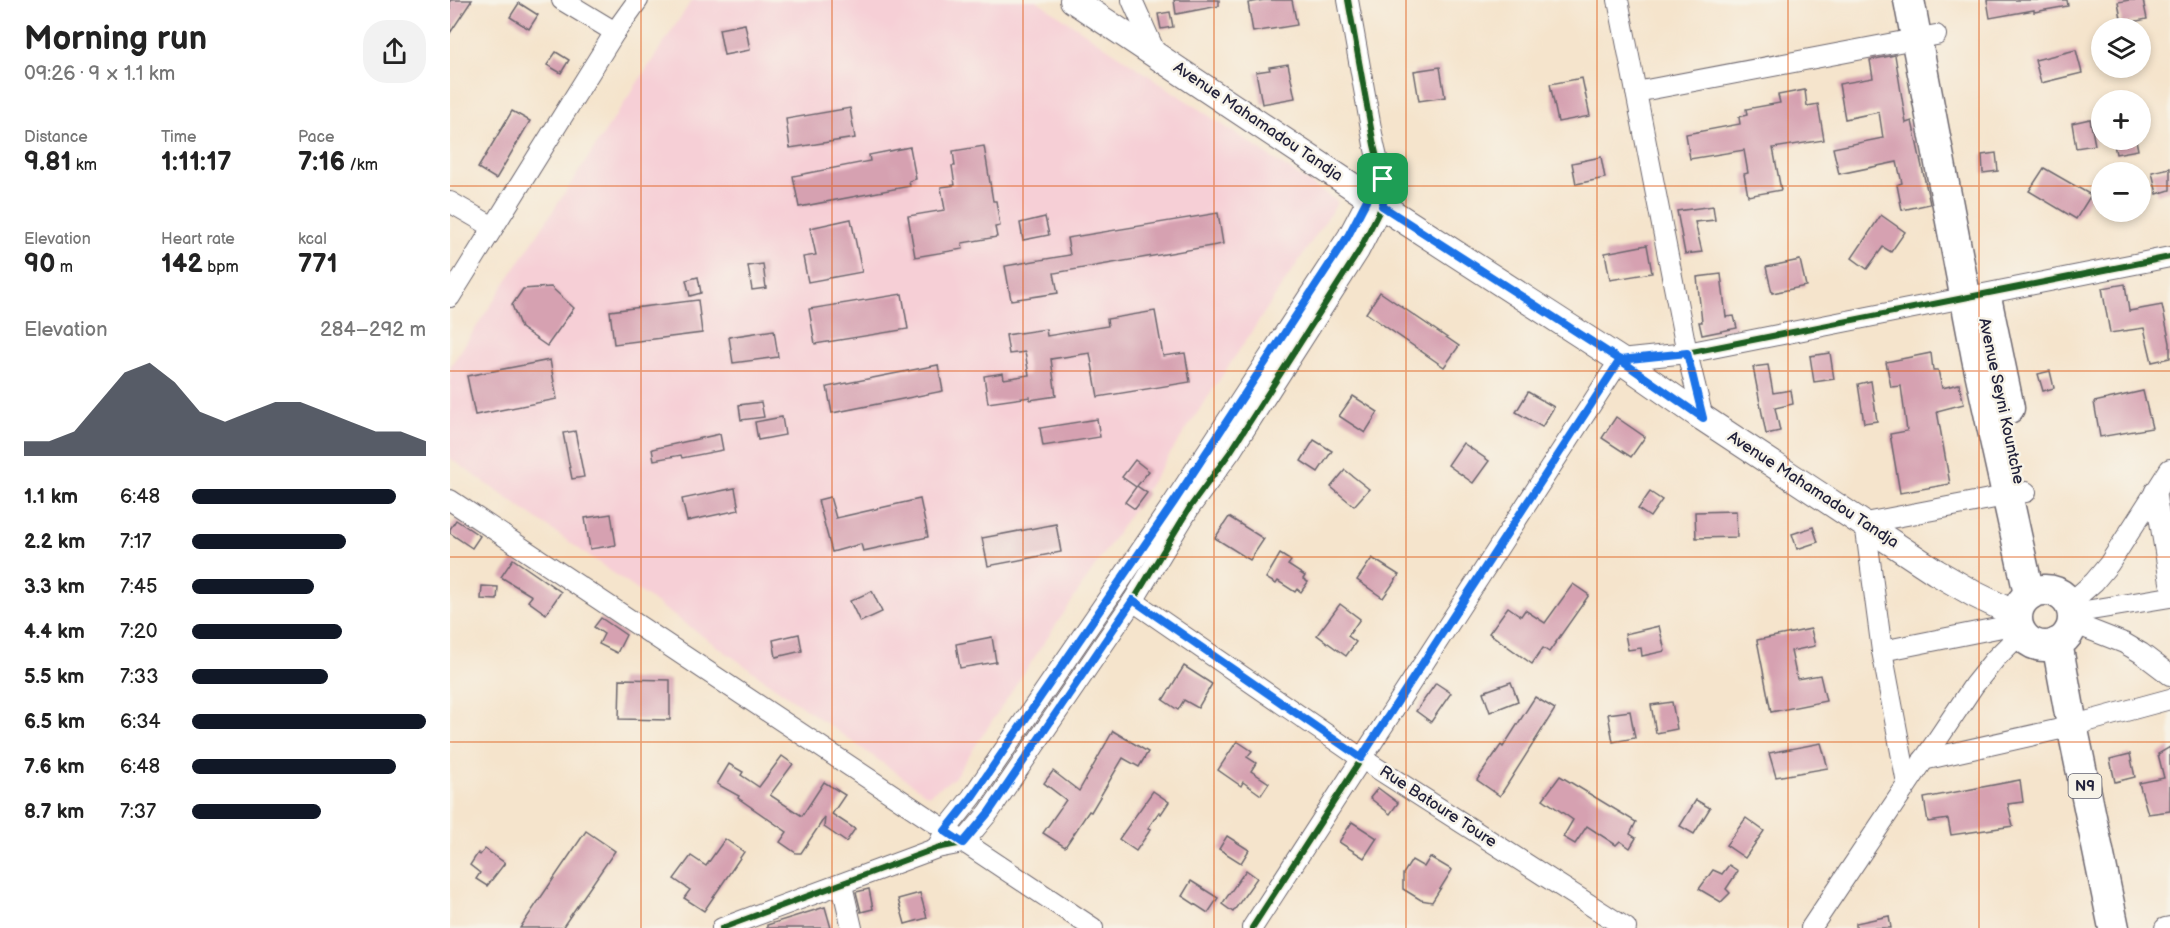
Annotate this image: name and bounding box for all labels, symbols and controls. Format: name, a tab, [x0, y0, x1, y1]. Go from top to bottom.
map controls	[2091, 18, 2151, 222]
button: layers	[2091, 18, 2151, 78]
text: Morning run	[24, 19, 207, 59]
button: share	[363, 20, 426, 83]
street label: Avenue Mahamadou Tandja	[1170, 58, 1346, 186]
text: 09:26 · 9 × 1.1 km	[24, 62, 175, 86]
button: +	[2091, 90, 2151, 150]
text: Distance	[24, 128, 88, 147]
text: Time	[161, 128, 196, 147]
text: Pace	[298, 128, 334, 147]
text: 9.81	[24, 147, 72, 178]
text: 1:11:17	[161, 147, 232, 178]
text: 7:16	[298, 147, 345, 178]
pin	[1357, 153, 1408, 204]
text: km	[72, 156, 97, 175]
text: /km	[345, 156, 378, 175]
icon: arrive	[1366, 162, 1399, 195]
button: −	[2091, 162, 2151, 222]
text: Elevation	[24, 230, 91, 249]
text: Heart rate	[161, 230, 235, 249]
text: kcal	[298, 230, 327, 249]
text: 90	[24, 249, 55, 280]
text: 142	[161, 249, 203, 280]
text: 771	[298, 249, 338, 280]
text: m	[55, 258, 73, 277]
text: bpm	[203, 258, 239, 277]
street label: Avenue Seyni Kountche	[1974, 316, 2028, 486]
text: Elevation	[24, 318, 107, 342]
text: 284–292 m	[320, 318, 426, 342]
street label: Avenue Mahamadou Tandja	[1724, 428, 1902, 552]
text: 1.1 km	[24, 485, 78, 509]
text: 6:48	[120, 485, 160, 509]
text: 2.2 km	[24, 530, 85, 554]
text: 7:17	[120, 530, 151, 554]
text: 3.3 km	[24, 575, 85, 599]
text: 7:45	[120, 575, 158, 599]
text: 4.4 km	[24, 620, 85, 644]
text: 7:20	[120, 620, 157, 644]
text: 5.5 km	[24, 665, 84, 689]
text: 7:33	[120, 665, 158, 689]
text: 6.5 km	[24, 710, 85, 734]
text: 6:34	[120, 710, 161, 734]
text: 7.6 km	[24, 755, 85, 779]
text: 6:48	[120, 755, 160, 779]
street label: Rue Batoure Toure	[1376, 762, 1501, 852]
road number: N9	[2068, 774, 2102, 798]
text: 8.7 km	[24, 800, 84, 824]
text: 7:37	[120, 800, 156, 824]

